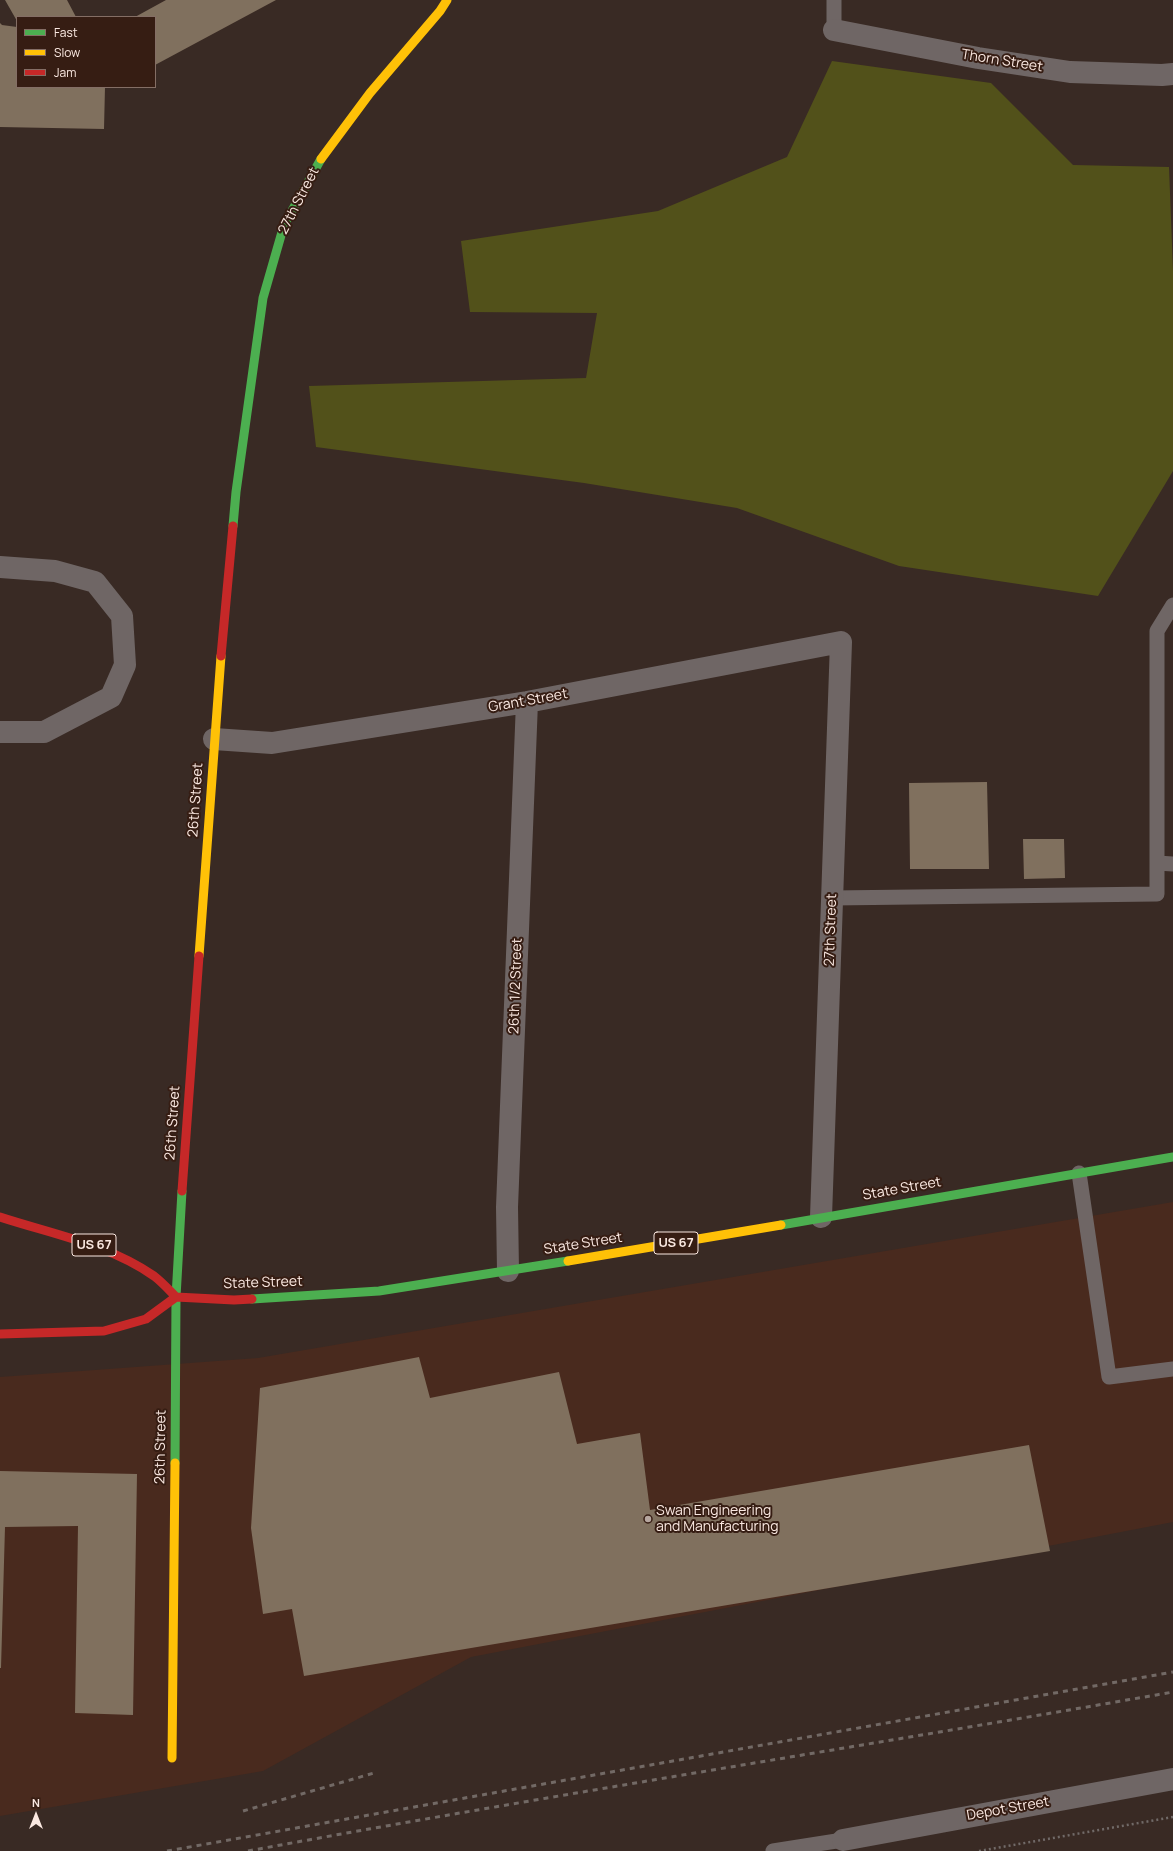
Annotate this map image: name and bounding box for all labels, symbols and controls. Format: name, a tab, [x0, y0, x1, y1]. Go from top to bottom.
legend	[16, 16, 156, 88]
text: Fast	[54, 24, 78, 41]
text: Slow	[54, 44, 80, 61]
street label: Thorn Street	[960, 46, 1044, 76]
text: Jam	[54, 64, 76, 81]
street label: 27th Street	[275, 165, 323, 237]
street label: Grant Street	[487, 686, 569, 716]
street label: 26th Street	[185, 762, 207, 838]
street label: 27th Street	[821, 893, 841, 967]
street label: 26th 1/2 Street	[506, 938, 526, 1034]
street label: 26th Street	[162, 1085, 184, 1161]
street label: State Street	[861, 1174, 943, 1204]
street label: State Street	[542, 1229, 624, 1259]
road number: US 67	[654, 1232, 698, 1254]
road number: US 67	[72, 1234, 116, 1256]
street label: State Street	[223, 1273, 303, 1293]
street label: 26th Street	[152, 1410, 170, 1484]
place label: Swan Engineering and Manufacturing	[656, 1503, 778, 1536]
marker: Swan Engineering and Manufacturing	[643, 1514, 653, 1524]
street label: Depot Street	[965, 1793, 1051, 1825]
north arrow	[16, 1795, 56, 1835]
text: N	[32, 1795, 40, 1810]

